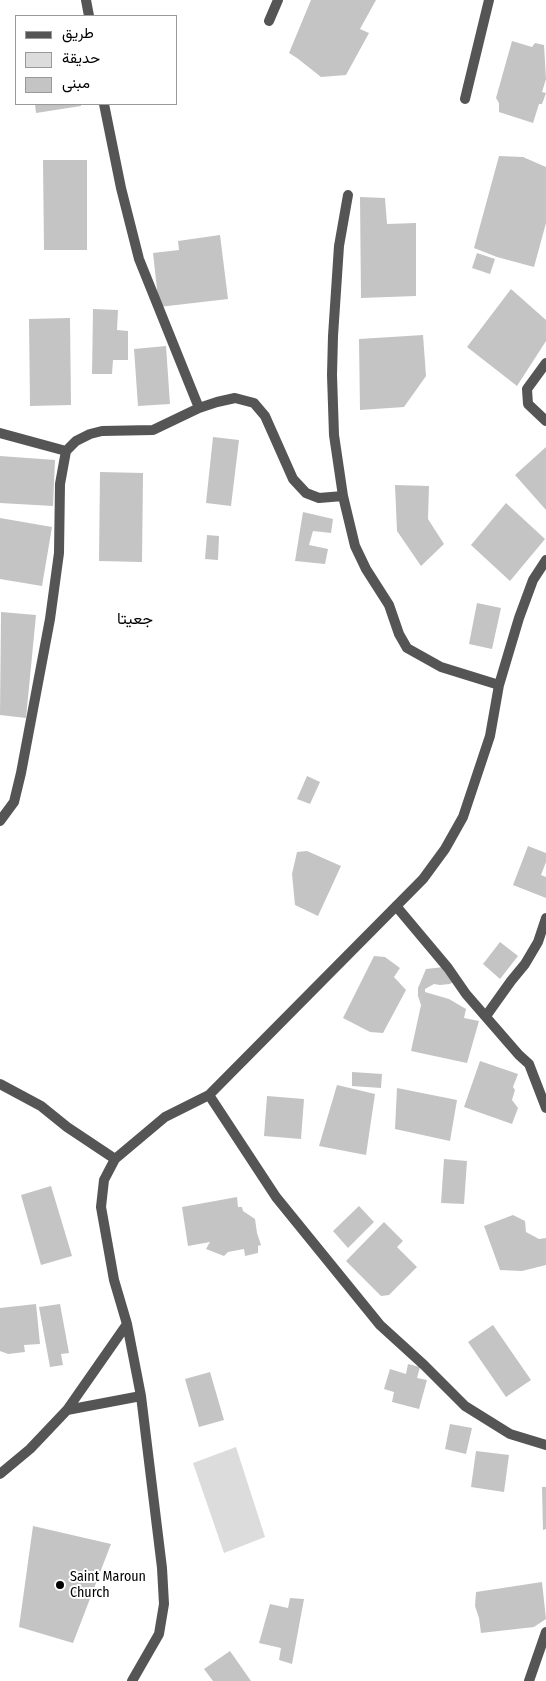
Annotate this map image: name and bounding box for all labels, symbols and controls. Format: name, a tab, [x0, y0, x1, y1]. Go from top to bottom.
legend	[15, 15, 178, 105]
text: طريق	[62, 24, 94, 42]
text: حديقة	[62, 49, 100, 67]
text: مبنى	[62, 74, 90, 92]
district label: جعيتا	[117, 610, 153, 630]
place label: Saint Maroun Church	[70, 1569, 146, 1601]
marker: Saint Maroun Church	[54, 1579, 66, 1591]

